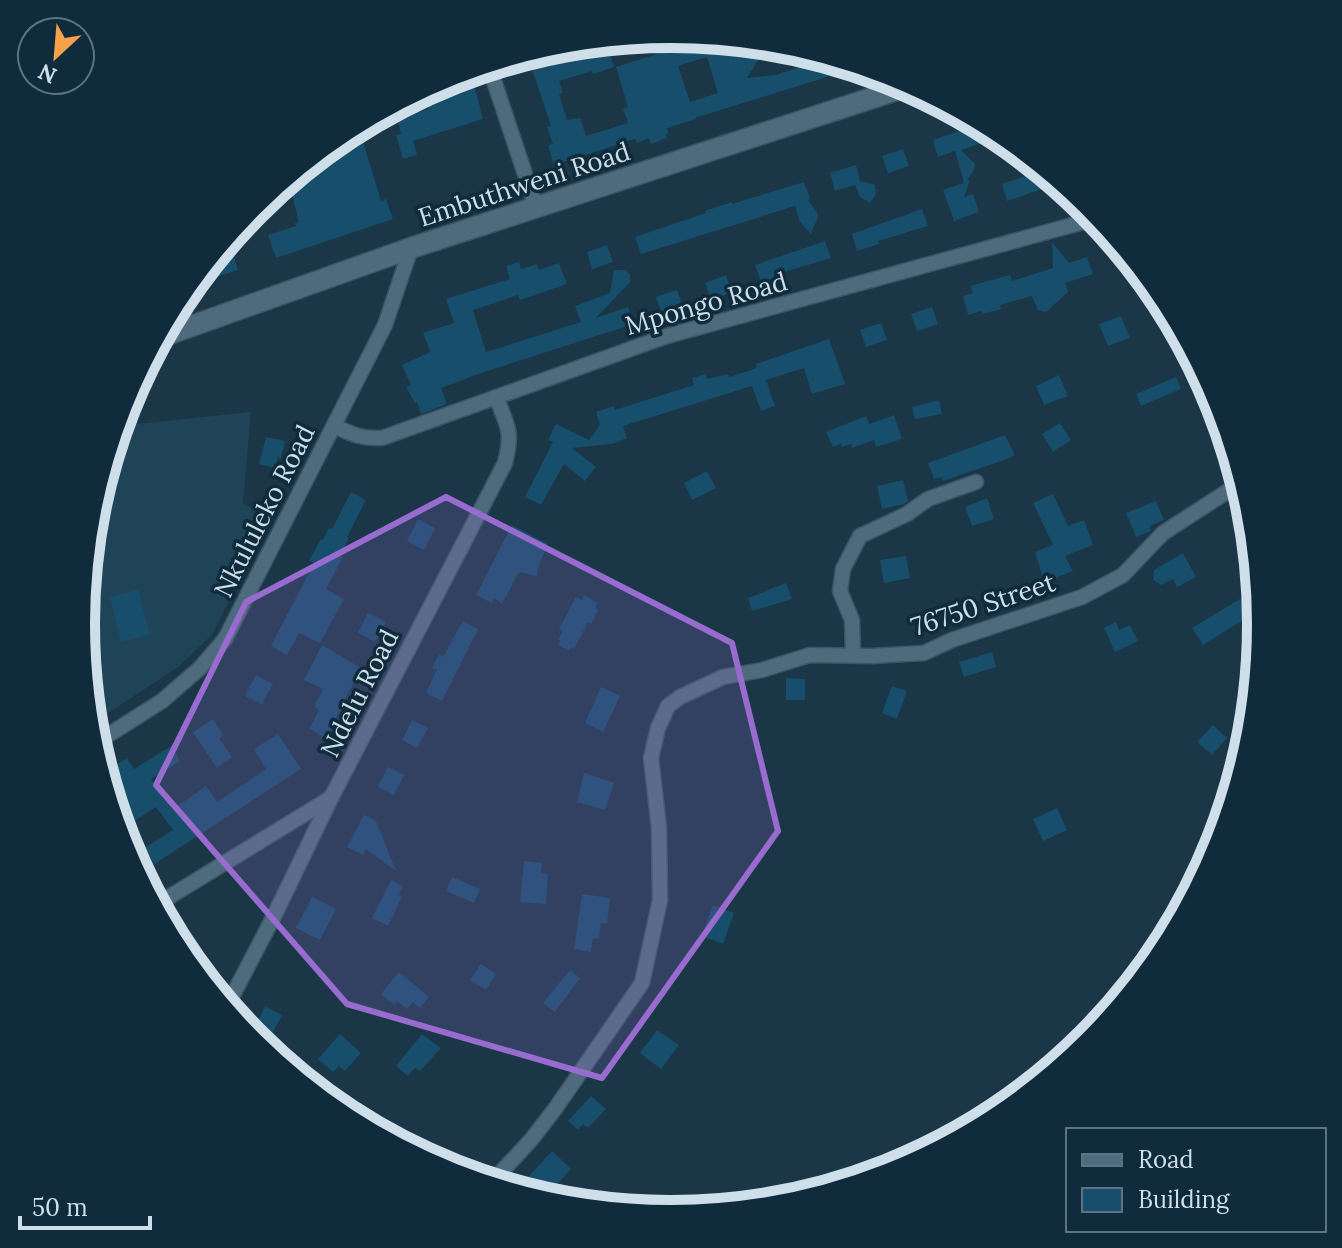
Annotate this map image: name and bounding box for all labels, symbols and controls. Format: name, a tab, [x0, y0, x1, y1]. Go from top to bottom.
north arrow	[16, 16, 96, 96]
text: N	[33, 58, 61, 90]
street label: Embuthweni Road	[414, 134, 634, 234]
street label: Mpongo Road	[621, 264, 791, 342]
street label: Nkululeko Road	[206, 419, 322, 603]
street label: 76750 Street	[907, 565, 1059, 643]
street label: Ndelu Road	[313, 624, 405, 762]
legend	[1066, 1128, 1326, 1232]
text: Road	[1138, 1144, 1194, 1175]
scale bar	[20, 1180, 150, 1230]
text: Building	[1138, 1184, 1230, 1215]
text: 50 m	[32, 1192, 88, 1223]

